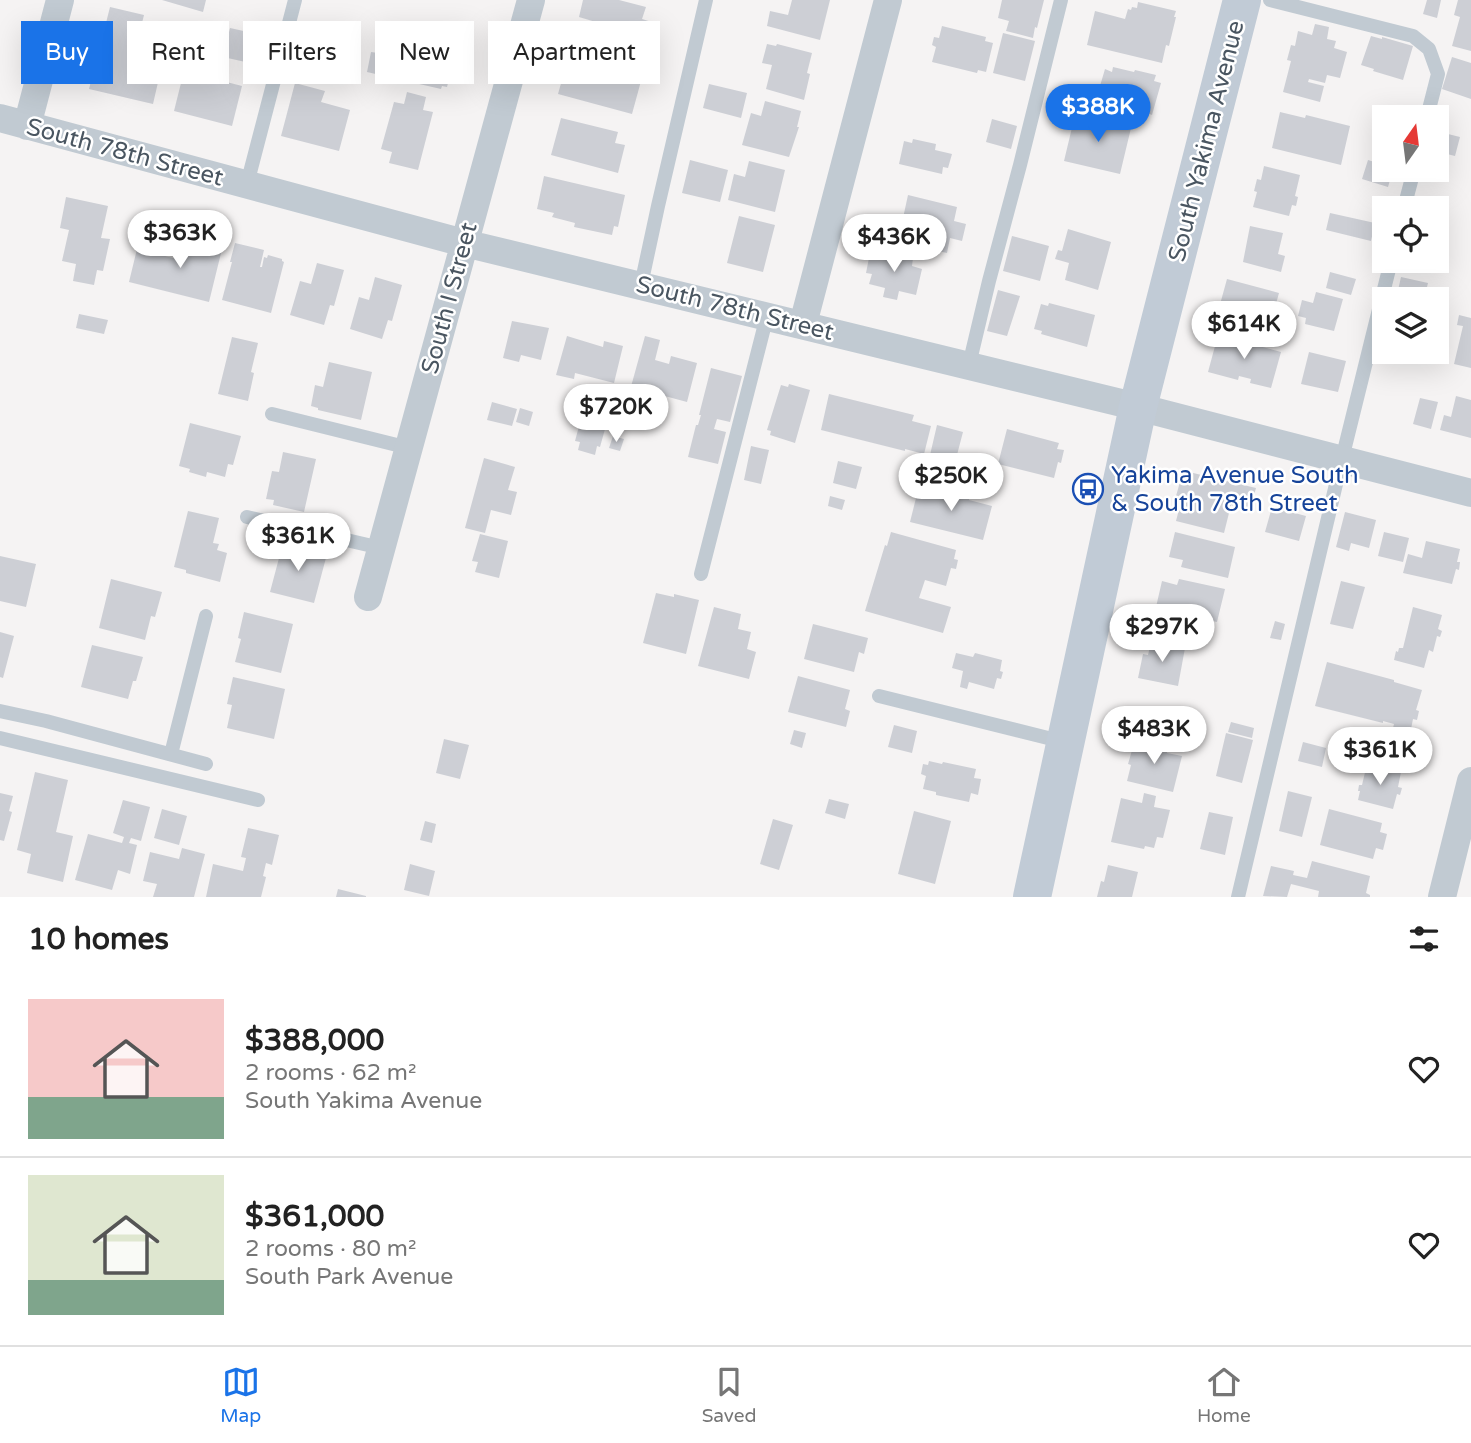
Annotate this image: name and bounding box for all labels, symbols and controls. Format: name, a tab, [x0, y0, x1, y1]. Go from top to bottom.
street label: South Yakima Avenue	[1162, 17, 1251, 265]
chip: Buy	[21, 21, 113, 84]
chip: Rent	[127, 21, 229, 84]
chip: Filters	[243, 21, 361, 84]
chip: New	[375, 21, 474, 84]
chip: Apartment	[488, 21, 660, 84]
pin: $388K	[1049, 85, 1147, 144]
text: $388K	[1062, 93, 1134, 121]
north arrow	[1372, 105, 1449, 182]
map controls	[1372, 105, 1449, 364]
street label: South 78th Street	[23, 112, 227, 193]
button: locate	[1372, 196, 1449, 273]
pin: $363K	[131, 210, 229, 270]
pin: $436K	[845, 215, 943, 274]
text: $363K	[144, 219, 216, 247]
street label: South I Street	[415, 219, 484, 377]
text: $436K	[858, 223, 930, 251]
street label: South 78th Street	[633, 270, 837, 347]
button: layers	[1372, 287, 1449, 364]
pin: $614K	[1195, 302, 1293, 361]
text: $614K	[1208, 310, 1280, 338]
pin: $720K	[567, 384, 665, 444]
text: $720K	[580, 393, 652, 421]
pin: $250K	[902, 454, 1000, 513]
place label: Yakima Avenue South & South 78th Street	[1111, 461, 1359, 518]
text: $250K	[915, 462, 987, 490]
bus stop icon: Yakima Avenue South & South 78th Street	[1071, 472, 1105, 506]
pin: $361K	[249, 514, 347, 573]
text: $361K	[262, 522, 334, 550]
pin: $297K	[1113, 604, 1211, 664]
text: $297K	[1126, 613, 1198, 641]
pin: $483K	[1105, 706, 1203, 766]
text: $483K	[1118, 715, 1190, 743]
pin: $361K	[1331, 728, 1429, 787]
text: $361K	[1344, 736, 1416, 764]
icon: filters	[1405, 920, 1443, 958]
text: 10 homes	[28, 921, 169, 958]
text: $388,000	[245, 1022, 384, 1059]
icon: home	[84, 1027, 168, 1111]
icon: heart	[1405, 1050, 1443, 1088]
text: 2 rooms · 62 m²	[245, 1059, 416, 1087]
text: South Yakima Avenue	[245, 1087, 482, 1115]
text: $361,000	[245, 1198, 384, 1235]
icon: home	[84, 1203, 168, 1287]
icon: heart	[1405, 1226, 1443, 1264]
text: 2 rooms · 80 m²	[245, 1235, 416, 1263]
text: South Park Avenue	[245, 1263, 453, 1291]
tab: Map	[220, 1363, 261, 1427]
tab: Saved	[702, 1363, 757, 1427]
tab: Home	[1197, 1363, 1251, 1427]

